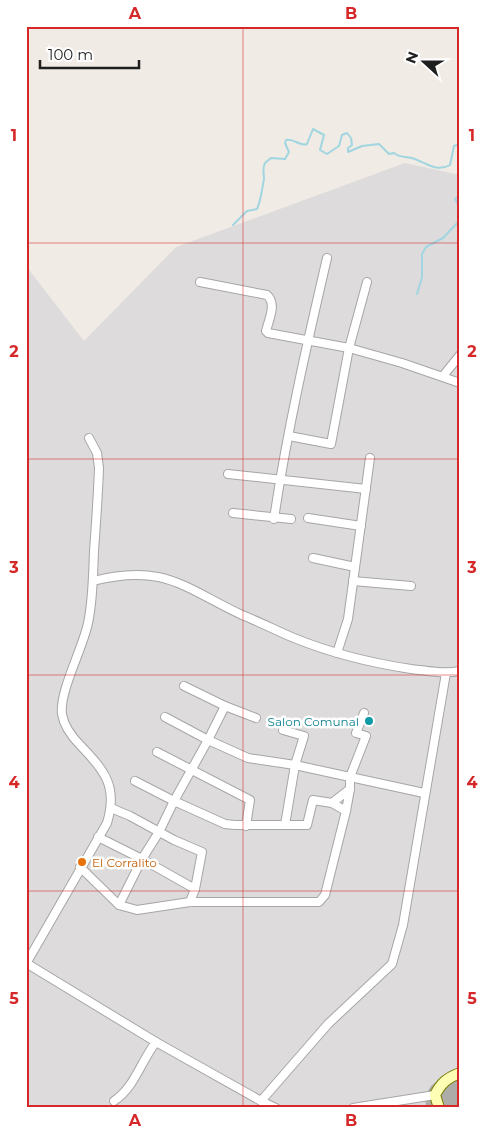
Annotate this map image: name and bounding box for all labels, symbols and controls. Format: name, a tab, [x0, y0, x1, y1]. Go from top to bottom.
text: A	[128, 4, 142, 23]
text: B	[345, 4, 357, 23]
scale bar	[40, 38, 139, 70]
north arrow	[398, 38, 448, 88]
text: 100 m	[48, 45, 93, 64]
text: N	[401, 49, 422, 66]
text: 1	[11, 126, 17, 145]
text: 1	[469, 126, 475, 145]
text: 2	[9, 342, 19, 361]
text: 2	[467, 342, 477, 361]
text: 3	[8, 558, 19, 577]
text: 3	[466, 558, 477, 577]
place label: Salon Comunal	[268, 714, 359, 729]
marker: Salon Comunal	[363, 715, 375, 727]
text: 4	[8, 773, 20, 792]
text: 4	[466, 773, 478, 792]
place label: El Corralito	[92, 855, 157, 870]
marker: El Corralito	[76, 856, 88, 868]
text: 5	[9, 989, 19, 1008]
text: 5	[467, 989, 477, 1008]
text: A	[128, 1111, 142, 1130]
text: B	[345, 1111, 357, 1130]

